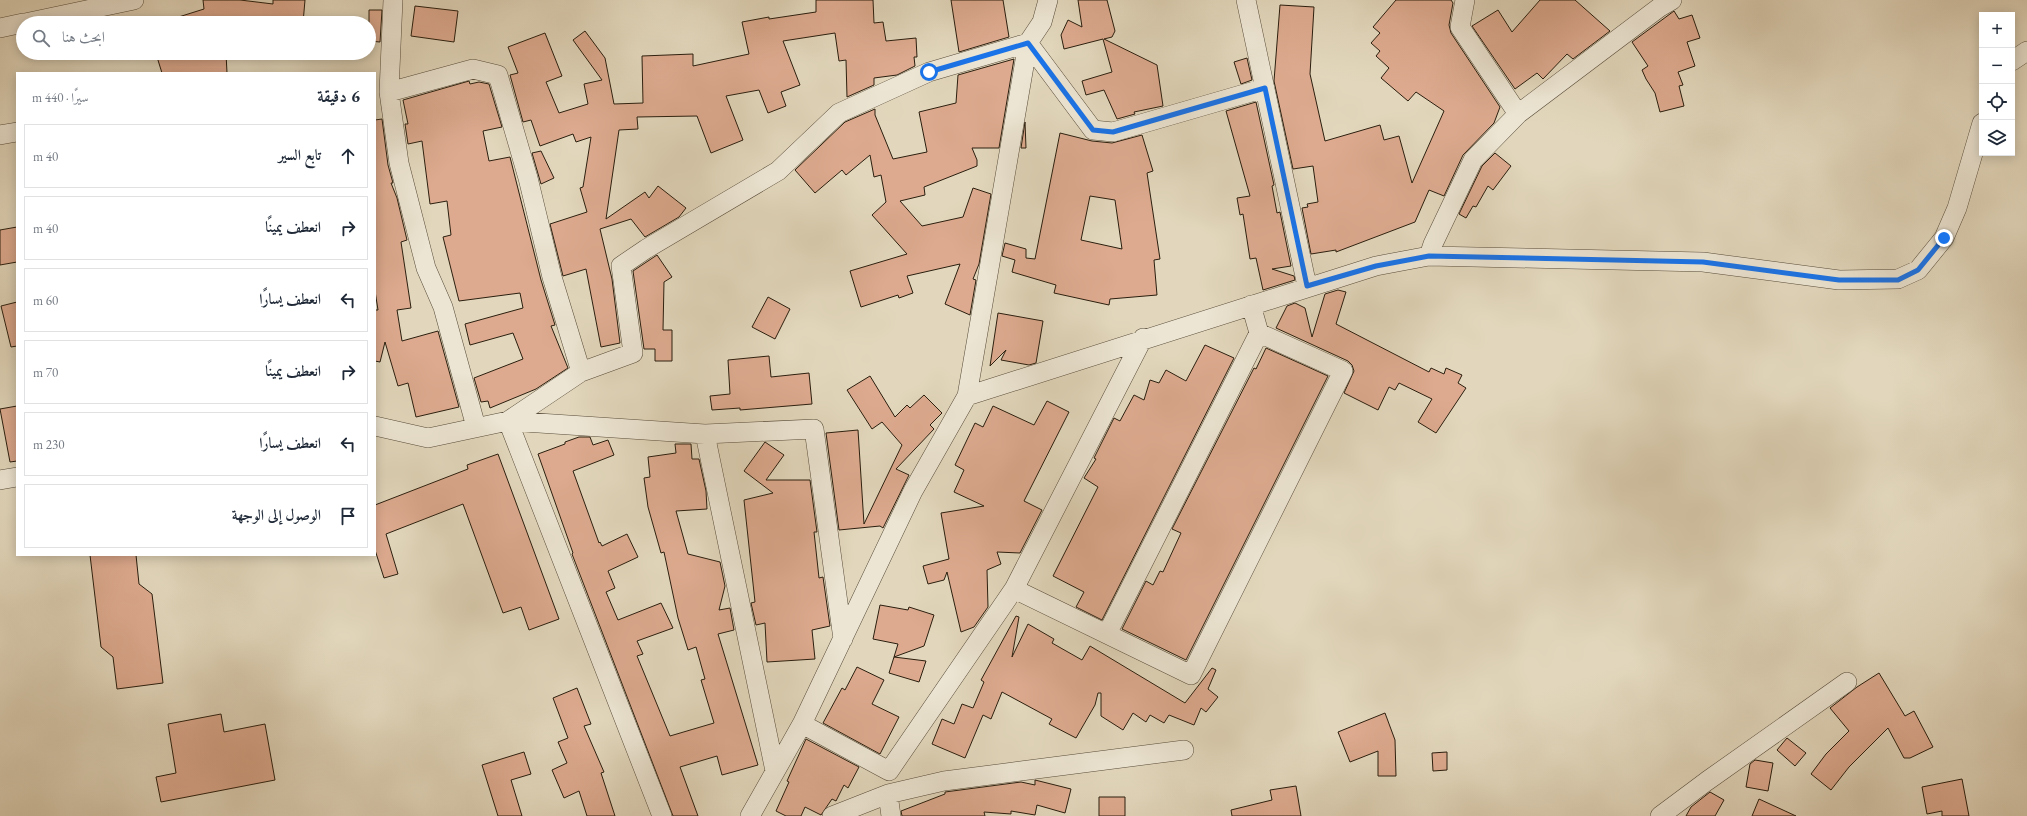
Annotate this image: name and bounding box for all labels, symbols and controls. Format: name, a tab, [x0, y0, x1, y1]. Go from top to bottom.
map controls	[1979, 12, 2015, 156]
button: +	[1979, 12, 2015, 48]
search box	[16, 16, 376, 60]
icon: search	[30, 27, 52, 49]
text: ابحث هنا	[62, 27, 105, 46]
button: −	[1979, 48, 2015, 84]
route start	[920, 63, 938, 81]
button: locate	[1979, 84, 2015, 120]
text: 6 دقيقة	[317, 85, 360, 107]
text: سيرًا · 440 m	[32, 89, 89, 106]
button: layers	[1979, 120, 2015, 156]
text: تابع السير	[278, 145, 321, 164]
icon: ahead	[337, 145, 359, 167]
text: 40 m	[33, 148, 58, 165]
text: انعطف يمينًا	[265, 217, 321, 236]
icon: right	[337, 217, 359, 239]
text: 40 m	[33, 220, 58, 237]
route end	[1935, 229, 1953, 247]
text: انعطف يسارًا	[259, 289, 321, 308]
icon: left	[337, 289, 359, 311]
text: 60 m	[33, 292, 58, 309]
text: انعطف يمينًا	[265, 361, 321, 380]
icon: right	[337, 361, 359, 383]
text: 70 m	[33, 364, 58, 381]
text: انعطف يسارًا	[259, 433, 321, 452]
icon: left	[337, 433, 359, 455]
text: 230 m	[33, 436, 64, 453]
text: الوصول إلى الوجهة	[232, 505, 321, 524]
icon: arrive	[337, 505, 359, 527]

